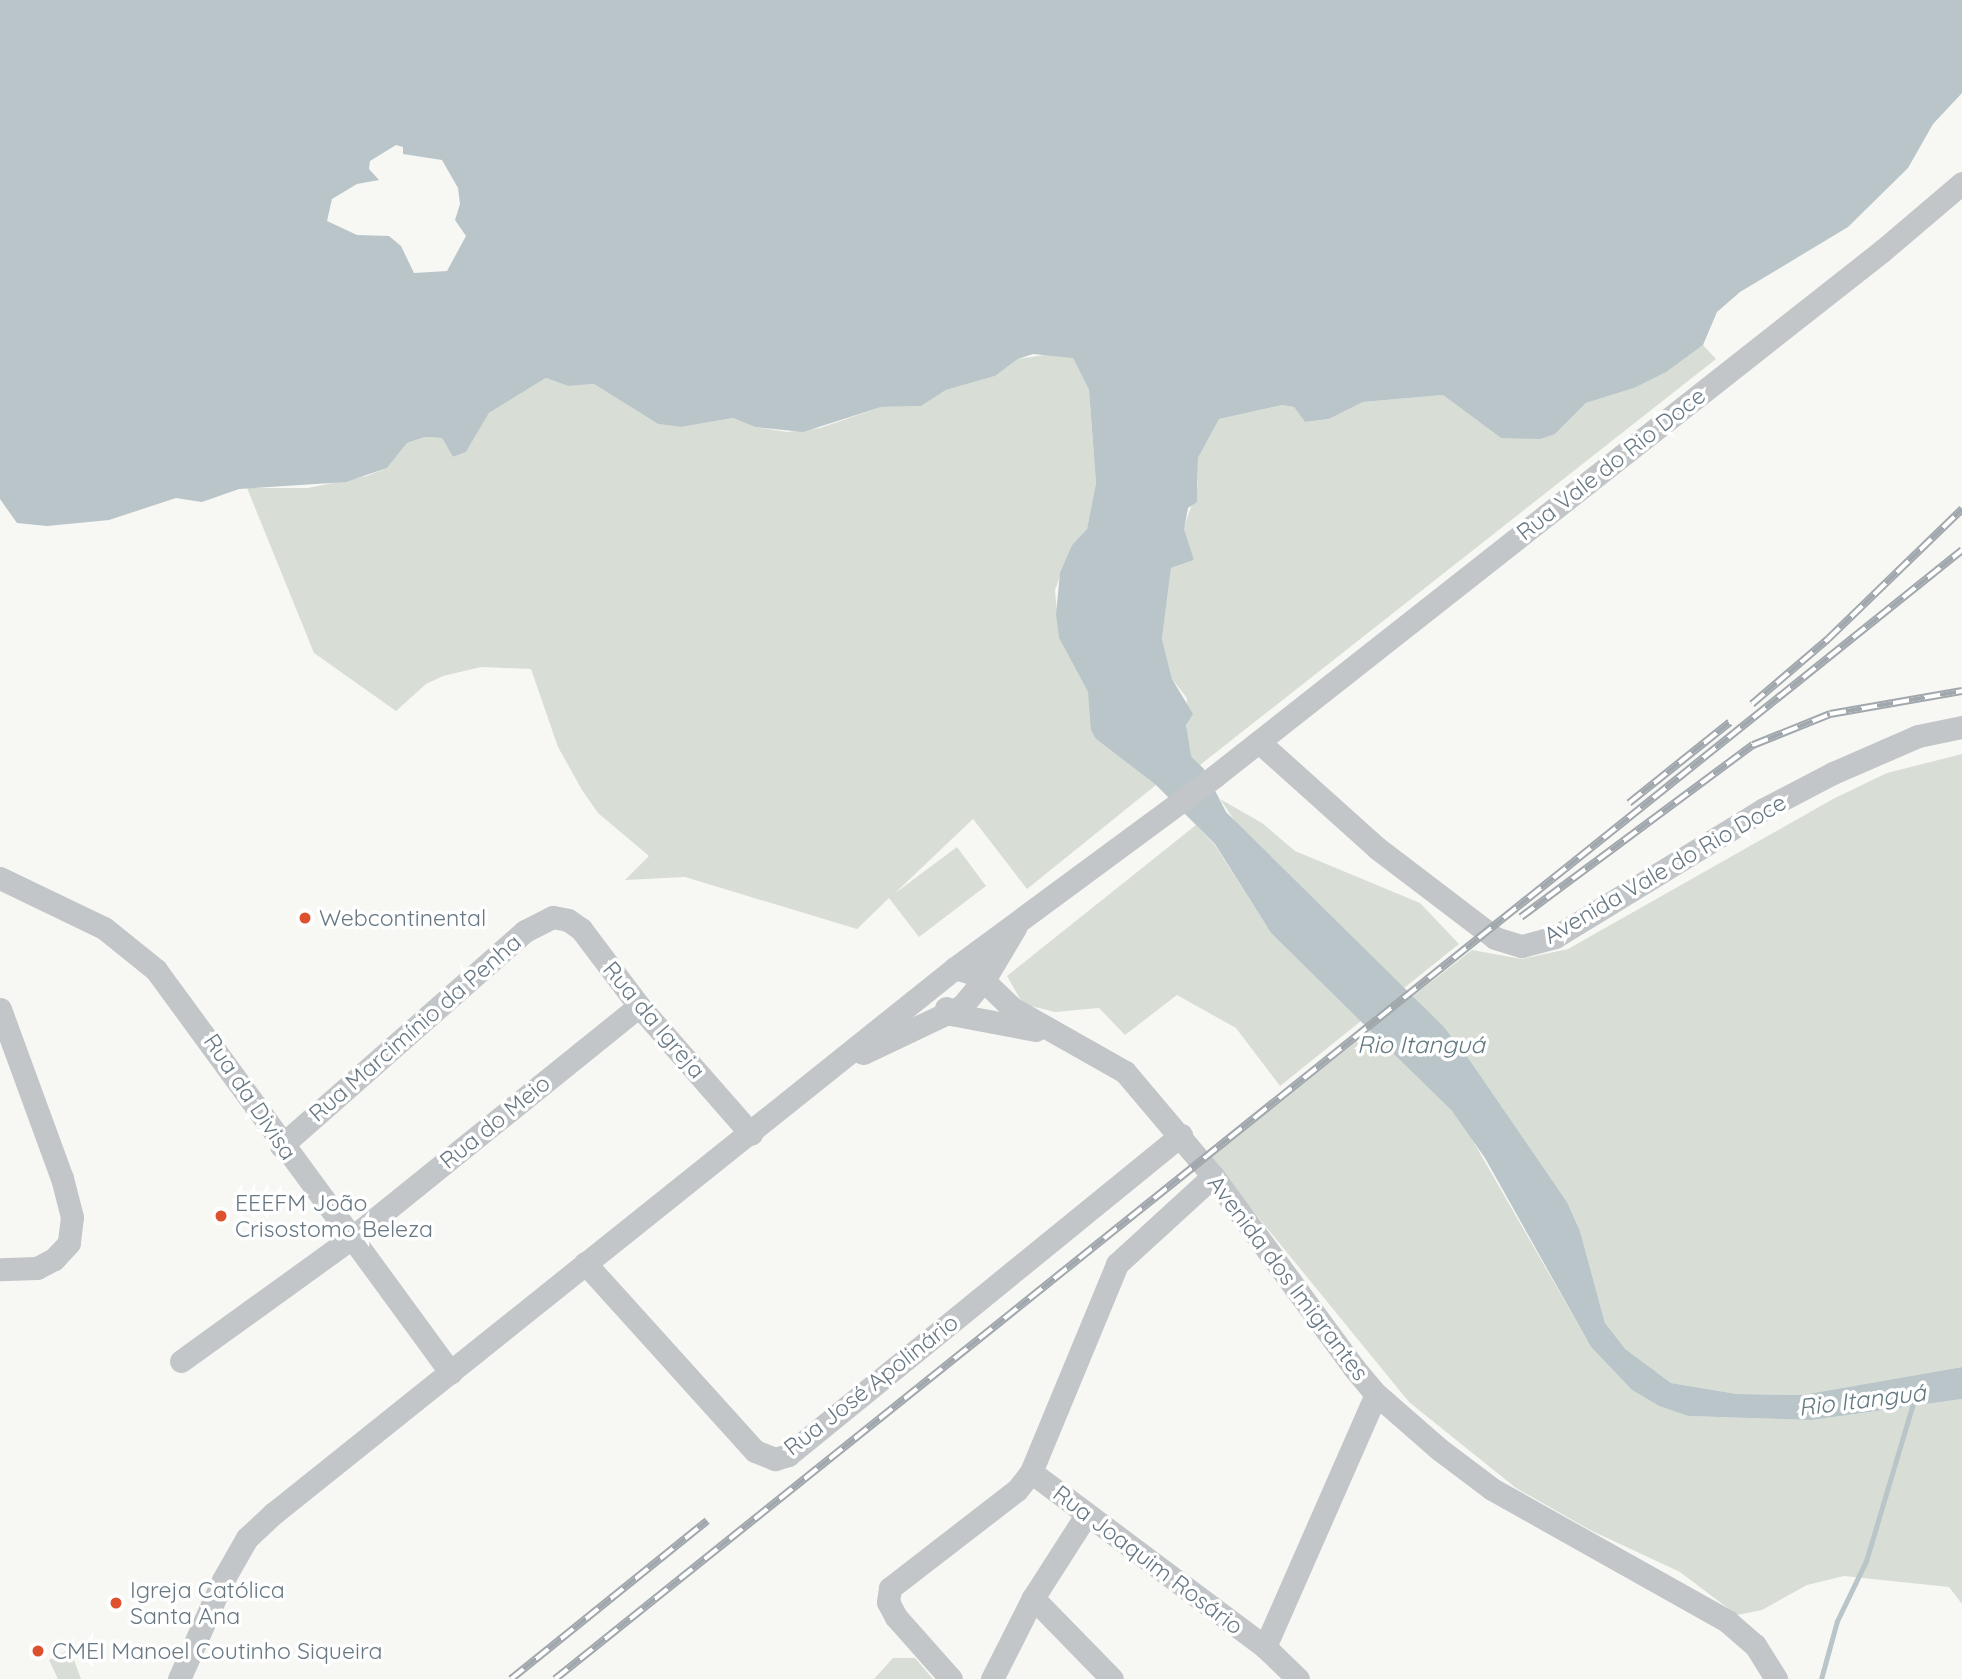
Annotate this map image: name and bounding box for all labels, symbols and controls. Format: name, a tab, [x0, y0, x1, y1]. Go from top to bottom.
street label: Rua Vale do Rio Doce	[1511, 382, 1711, 546]
street label: Avenida Vale do Rio Doce	[1539, 788, 1791, 950]
place label: Webcontinental	[319, 904, 486, 932]
marker: Webcontinental	[297, 910, 313, 926]
street label: Rua Marcimínio da Penha	[303, 928, 527, 1128]
street label: Rua da Igreja	[597, 956, 711, 1084]
street label: Rua da Divisa	[198, 1029, 302, 1165]
water label: Rio Itanguá	[1357, 1031, 1485, 1059]
street label: Rua do Meio	[434, 1069, 556, 1175]
street label: Avenida dos Imigrantes	[1202, 1170, 1374, 1386]
place label: EEEFM João Crisostomo Beleza	[235, 1189, 433, 1243]
marker: EEEFM João Crisostomo Beleza	[213, 1208, 229, 1224]
street label: Rua José Apolinário	[778, 1308, 964, 1462]
water label: Rio Itanguá	[1797, 1378, 1927, 1422]
street label: Rua Joaquim Rosário	[1048, 1480, 1248, 1640]
place label: Igreja Católica Santa Ana	[130, 1576, 285, 1630]
marker: Igreja Católica Santa Ana	[108, 1595, 124, 1611]
place label: CMEI Manoel Coutinho Siqueira	[52, 1637, 382, 1665]
marker: CMEI Manoel Coutinho Siqueira	[30, 1643, 46, 1659]

